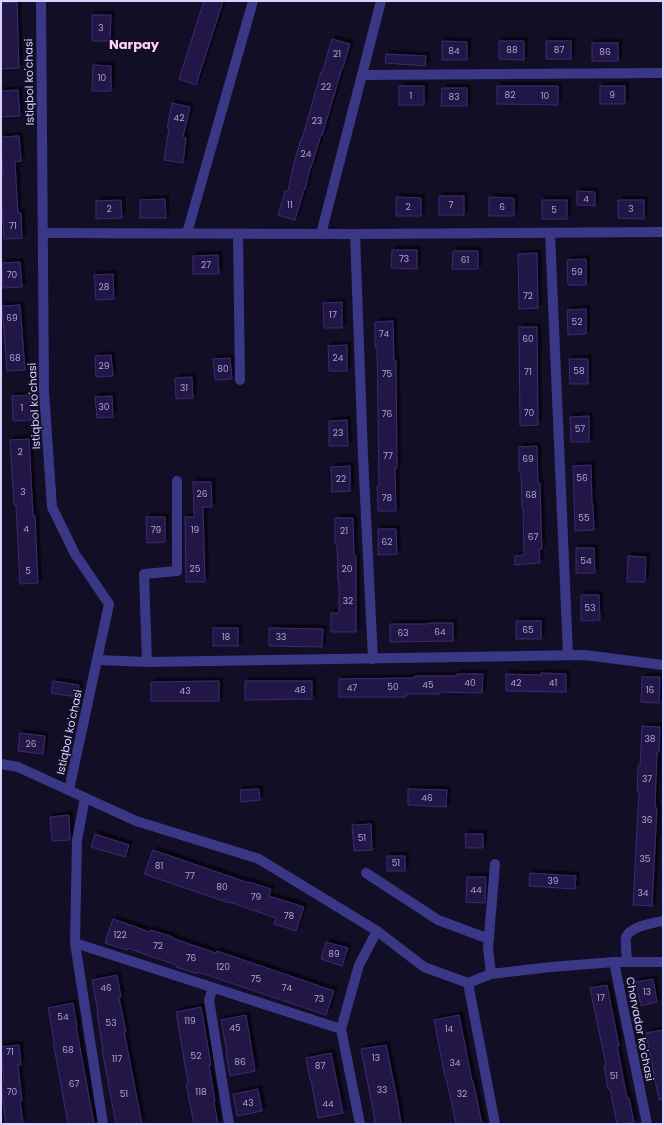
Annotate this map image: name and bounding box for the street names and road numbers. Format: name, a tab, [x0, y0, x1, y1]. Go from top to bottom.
street label: Istiqbol ko'chasi	[20, 38, 38, 126]
street label: Istiqbol ko'chasi	[24, 362, 44, 450]
street label: Istiqbol ko'chasi	[52, 688, 86, 776]
street label: Chorvador ko'chasi	[622, 976, 658, 1083]

